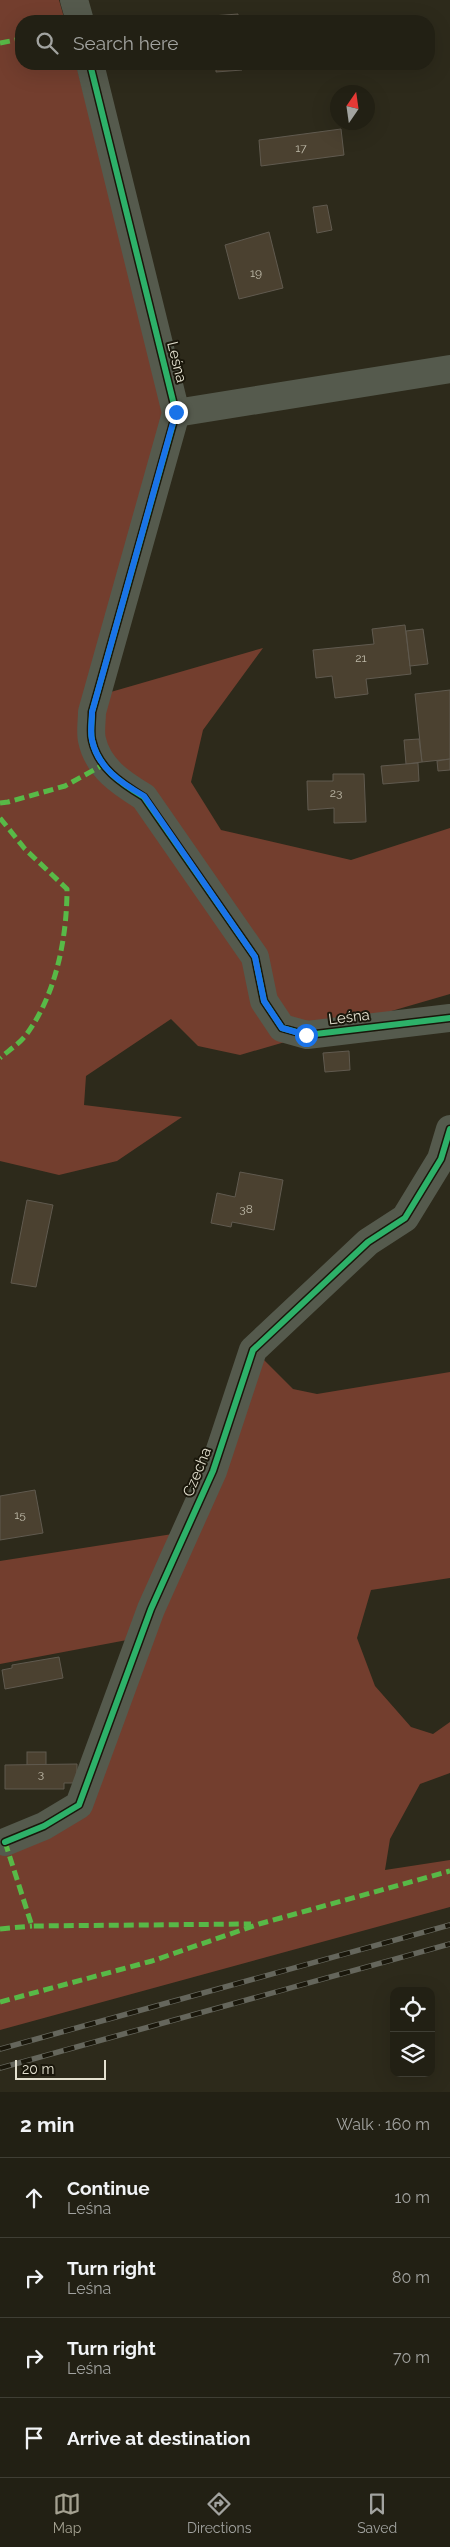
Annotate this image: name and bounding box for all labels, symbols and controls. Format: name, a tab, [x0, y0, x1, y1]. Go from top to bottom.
search box	[15, 15, 435, 70]
icon: search	[33, 29, 61, 57]
text: Search here	[73, 32, 179, 54]
north arrow	[330, 85, 375, 130]
house number: 17	[295, 141, 307, 155]
house number: 19	[250, 266, 262, 280]
street label: Leśna	[163, 340, 191, 384]
route end	[165, 401, 188, 424]
house number: 21	[355, 651, 367, 665]
house number: 23	[330, 786, 342, 800]
street label: Leśna	[327, 1006, 371, 1028]
route start	[295, 1024, 318, 1047]
house number: 38	[239, 1202, 253, 1216]
street label: Czecha	[179, 1445, 215, 1499]
house number: 15	[14, 1508, 26, 1522]
house number: 3	[38, 1767, 44, 1781]
map controls	[390, 1987, 435, 2077]
button: locate	[390, 1987, 435, 2032]
button: layers	[390, 2032, 435, 2077]
scale bar	[15, 2057, 106, 2080]
text: 20 m	[22, 2061, 54, 2077]
text: 2 min	[20, 2112, 74, 2137]
text: Walk · 160 m	[336, 2115, 430, 2134]
text: Continue	[67, 2177, 150, 2199]
icon: ahead	[20, 2184, 48, 2212]
text: 10 m	[395, 2188, 430, 2207]
text: Leśna	[67, 2199, 111, 2218]
text: Turn right	[67, 2257, 156, 2279]
icon: right	[20, 2264, 48, 2292]
text: 80 m	[392, 2268, 430, 2287]
text: Leśna	[67, 2279, 111, 2298]
text: Turn right	[67, 2337, 156, 2359]
icon: right	[20, 2344, 48, 2372]
text: 70 m	[393, 2348, 430, 2367]
text: Leśna	[67, 2359, 111, 2378]
icon: arrive	[20, 2424, 48, 2452]
text: Arrive at destination	[67, 2427, 251, 2449]
tab: Map	[53, 2490, 81, 2536]
tab: Directions	[187, 2490, 252, 2536]
tab: Saved	[357, 2490, 397, 2536]

